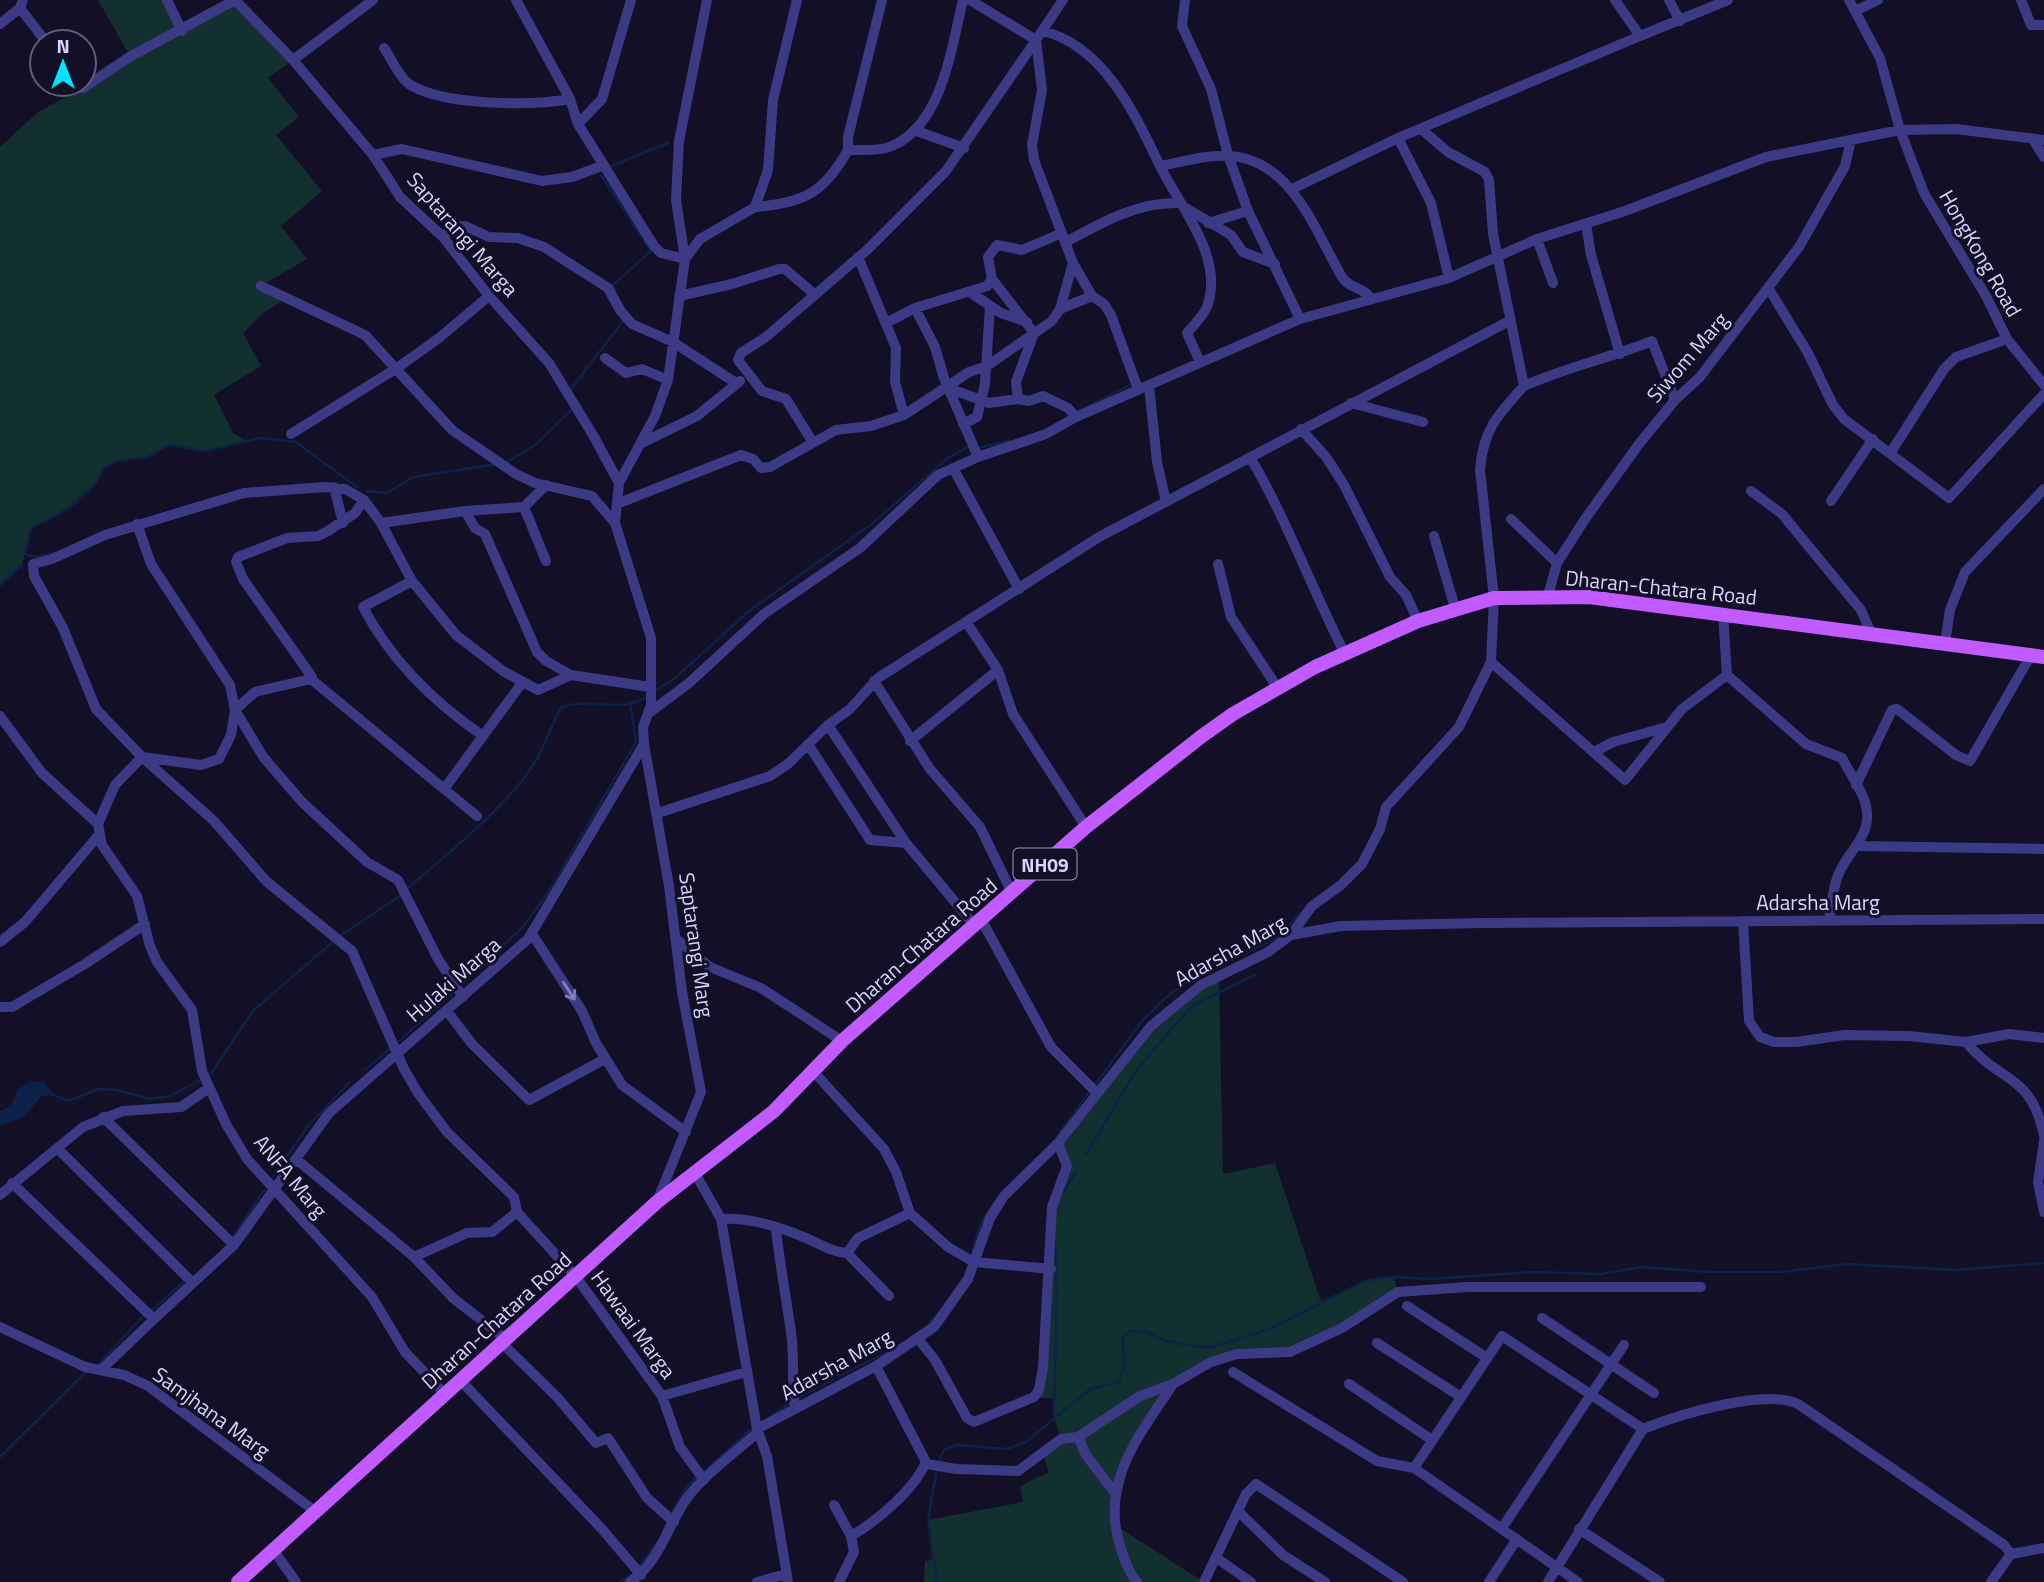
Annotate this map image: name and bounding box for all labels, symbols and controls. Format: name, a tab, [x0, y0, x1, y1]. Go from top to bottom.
north arrow	[28, 28, 98, 98]
text: N	[56, 31, 70, 60]
street label: Saptarangi Marga	[400, 164, 527, 304]
street label: HongKong Road	[1932, 183, 2030, 323]
street label: Siwom Marg	[1638, 304, 1736, 409]
street label: Dharan-Chatara Road	[1564, 561, 1758, 613]
road number: NH09	[1014, 848, 1076, 880]
street label: Dharan-Chatara Road	[838, 870, 1004, 1020]
street label: Saptarangi Marg	[671, 871, 723, 1020]
street label: Adarsha Marg	[1756, 886, 1880, 918]
street label: Adarsha Marg	[1168, 906, 1292, 994]
street label: Hulaki Marga	[399, 928, 508, 1029]
one-way arrow	[562, 981, 576, 1000]
street label: ANFA Marg	[247, 1127, 336, 1225]
street label: Dharan-Chatara Road	[414, 1244, 578, 1396]
street label: Hawaai Marga	[584, 1263, 685, 1385]
street label: Adarsha Marg	[774, 1320, 898, 1408]
street label: Samjhana Marg	[147, 1358, 278, 1466]

